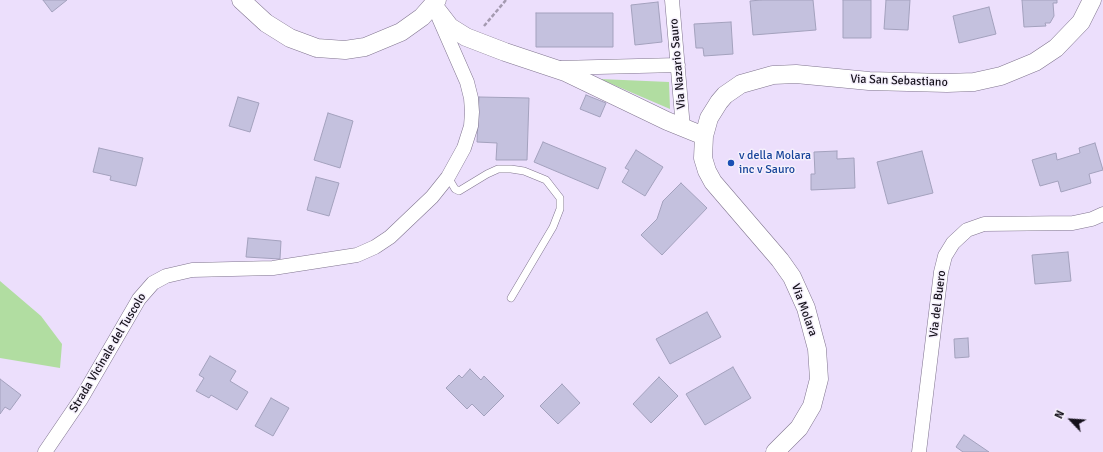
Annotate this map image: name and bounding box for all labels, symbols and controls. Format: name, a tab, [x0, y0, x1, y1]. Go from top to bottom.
street label: Via Nazario Sauro	[667, 18, 689, 110]
street label: Via San Sebastiano	[850, 72, 948, 90]
place label: v della Molara inc v Sauro	[739, 149, 811, 177]
marker: v della Molara inc v Sauro	[726, 158, 736, 168]
street label: Via del Buero	[927, 270, 949, 338]
street label: Via Molara	[788, 282, 820, 338]
street label: Strada Vicinale del Tuscolo	[67, 291, 149, 415]
north arrow	[1051, 400, 1091, 440]
text: N	[1052, 409, 1067, 421]

